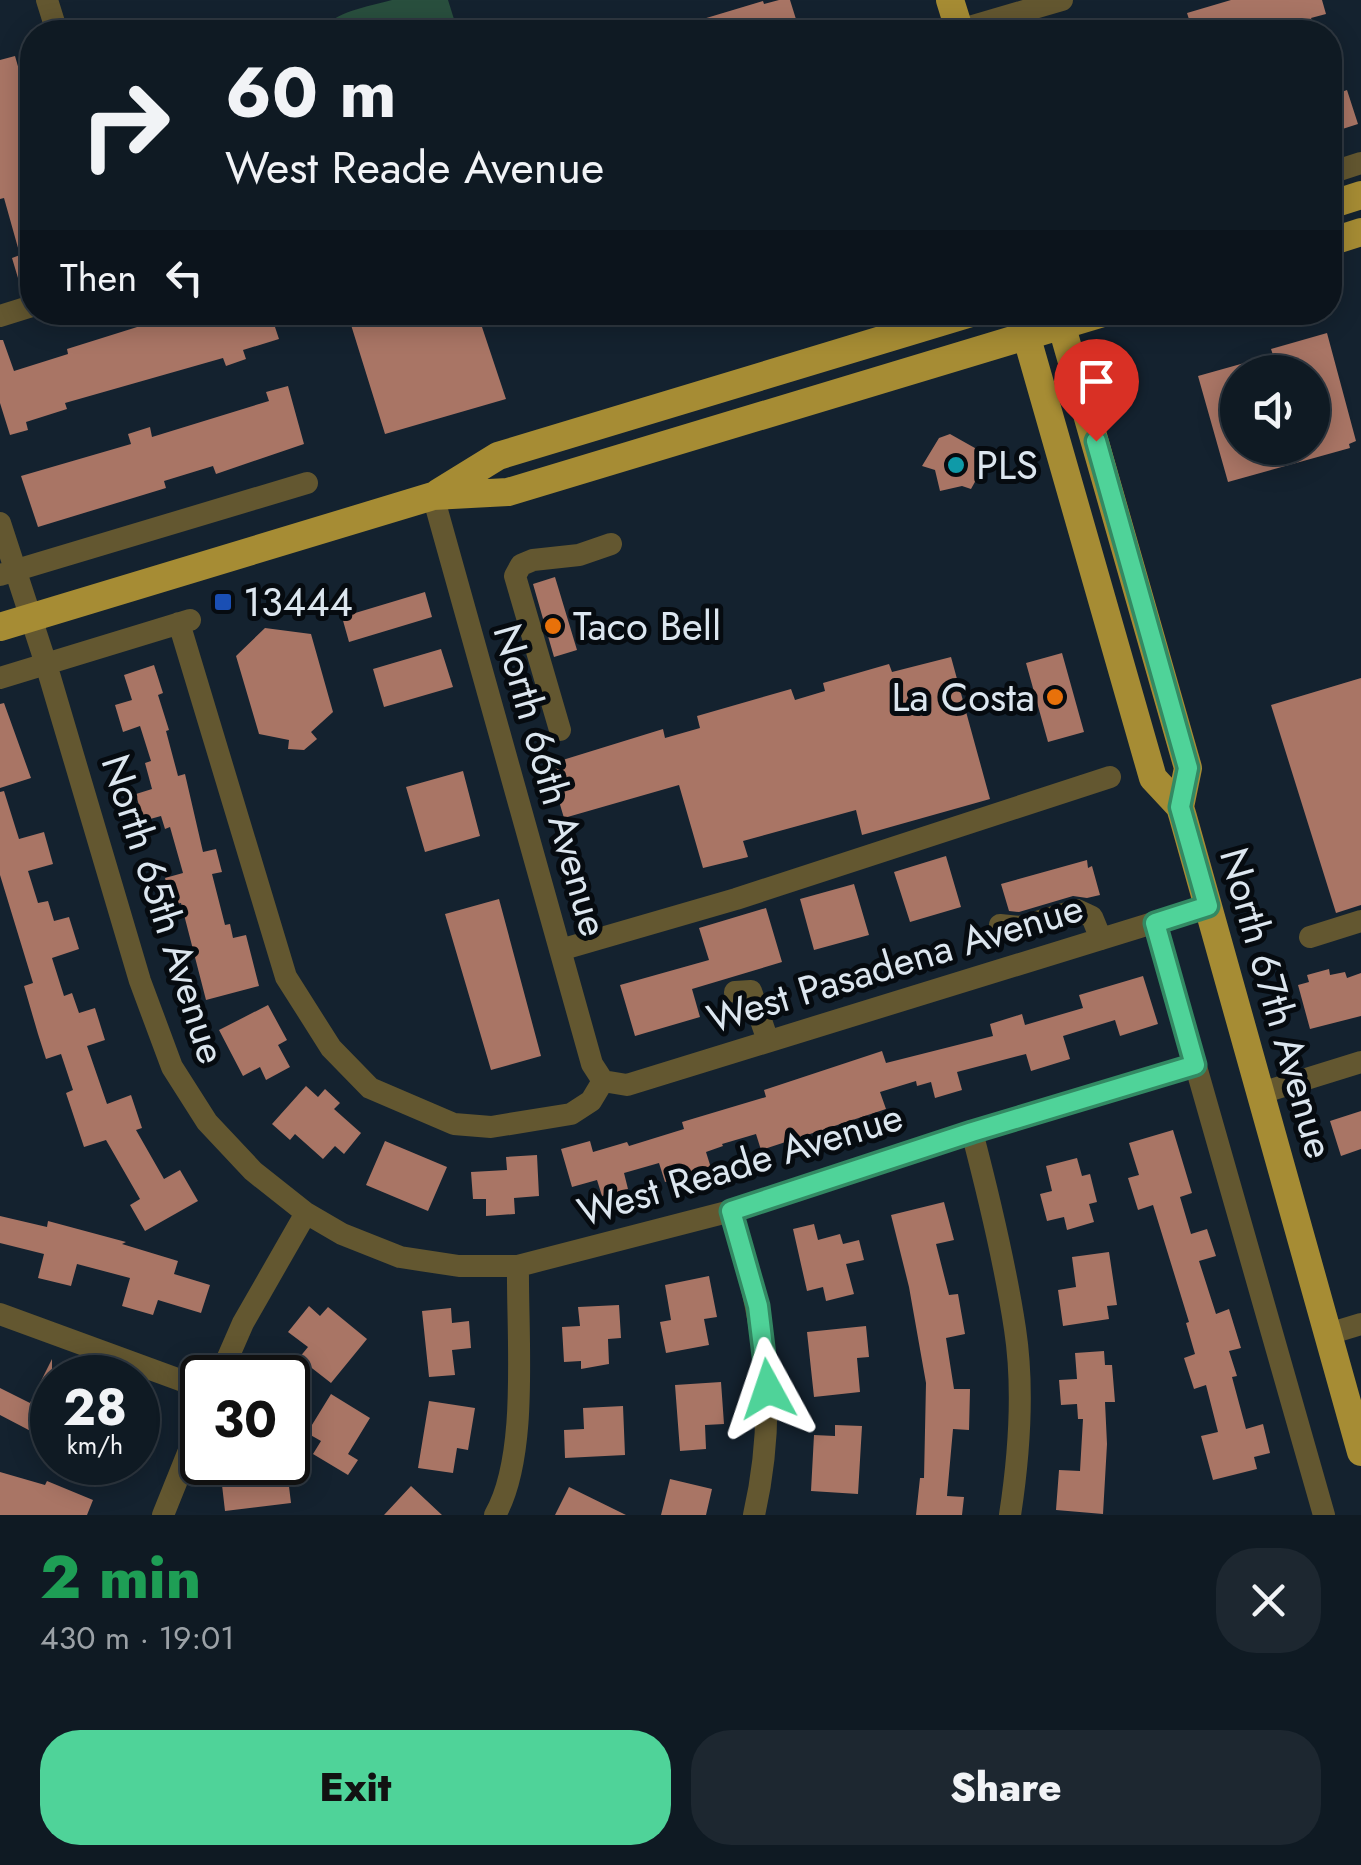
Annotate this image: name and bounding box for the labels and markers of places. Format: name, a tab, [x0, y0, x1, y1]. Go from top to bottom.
pin	[1054, 339, 1139, 442]
place label: PLS	[976, 436, 1038, 494]
marker: PLS	[945, 454, 967, 476]
place label: 13444	[243, 573, 353, 631]
marker: 13444	[212, 591, 234, 613]
place label: Taco Bell	[573, 597, 721, 655]
marker: Taco Bell	[542, 615, 564, 637]
place label: La Costa	[892, 668, 1035, 726]
marker: La Costa	[1044, 686, 1066, 708]

